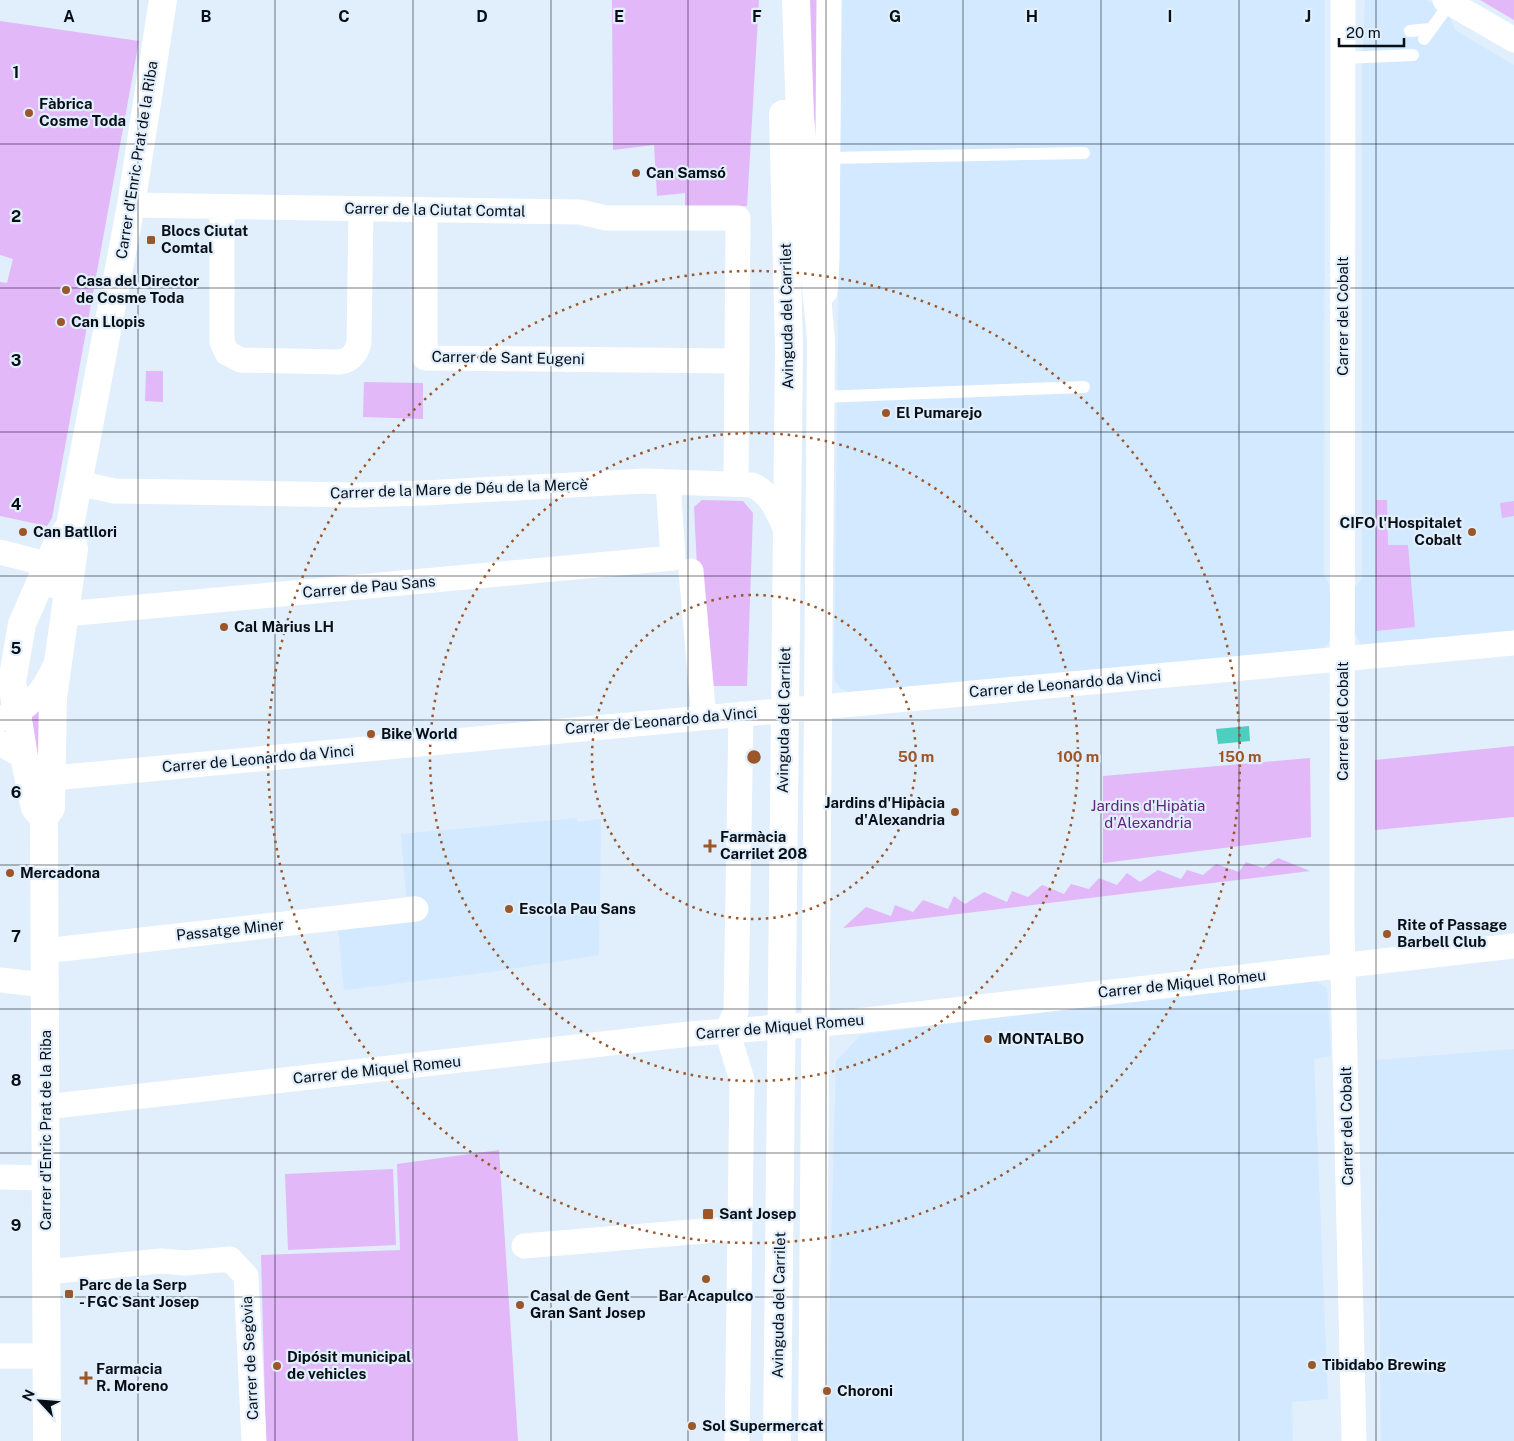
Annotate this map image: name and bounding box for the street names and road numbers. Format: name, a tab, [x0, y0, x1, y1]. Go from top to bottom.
street label: Carrer d'Enric Prat de la Riba	[112, 60, 161, 260]
street label: Carrer de la Ciutat Comtal	[344, 199, 526, 220]
street label: Avinguda del Carrilet	[777, 243, 796, 389]
street label: Carrer del Cobalt	[1334, 256, 1351, 376]
street label: Carrer de Sant Eugeni	[431, 348, 585, 367]
street label: Carrer de la Mare de Déu de la Mercè	[330, 476, 588, 501]
street label: Carrer de Pau Sans	[302, 572, 436, 601]
street label: Avinguda del Carrilet	[774, 647, 793, 793]
street label: Carrer del Cobalt	[1334, 661, 1351, 781]
street label: Carrer de Leonardo da Vinci	[968, 667, 1162, 700]
street label: Carrer de Leonardo da Vinci	[564, 704, 758, 737]
street label: Carrer de Leonardo da Vinci	[161, 742, 355, 775]
street label: Passatge Miner	[175, 915, 285, 944]
street label: Carrer de Miquel Romeu	[1097, 966, 1267, 1001]
street label: Carrer de Miquel Romeu	[695, 1011, 865, 1042]
street label: Carrer d'Enric Prat de la Riba	[37, 1030, 54, 1230]
street label: Carrer de Miquel Romeu	[292, 1052, 462, 1087]
street label: Carrer del Cobalt	[1337, 1066, 1356, 1186]
street label: Avinguda del Carrilet	[769, 1232, 788, 1378]
street label: Carrer de Segòvia	[238, 1295, 261, 1421]

